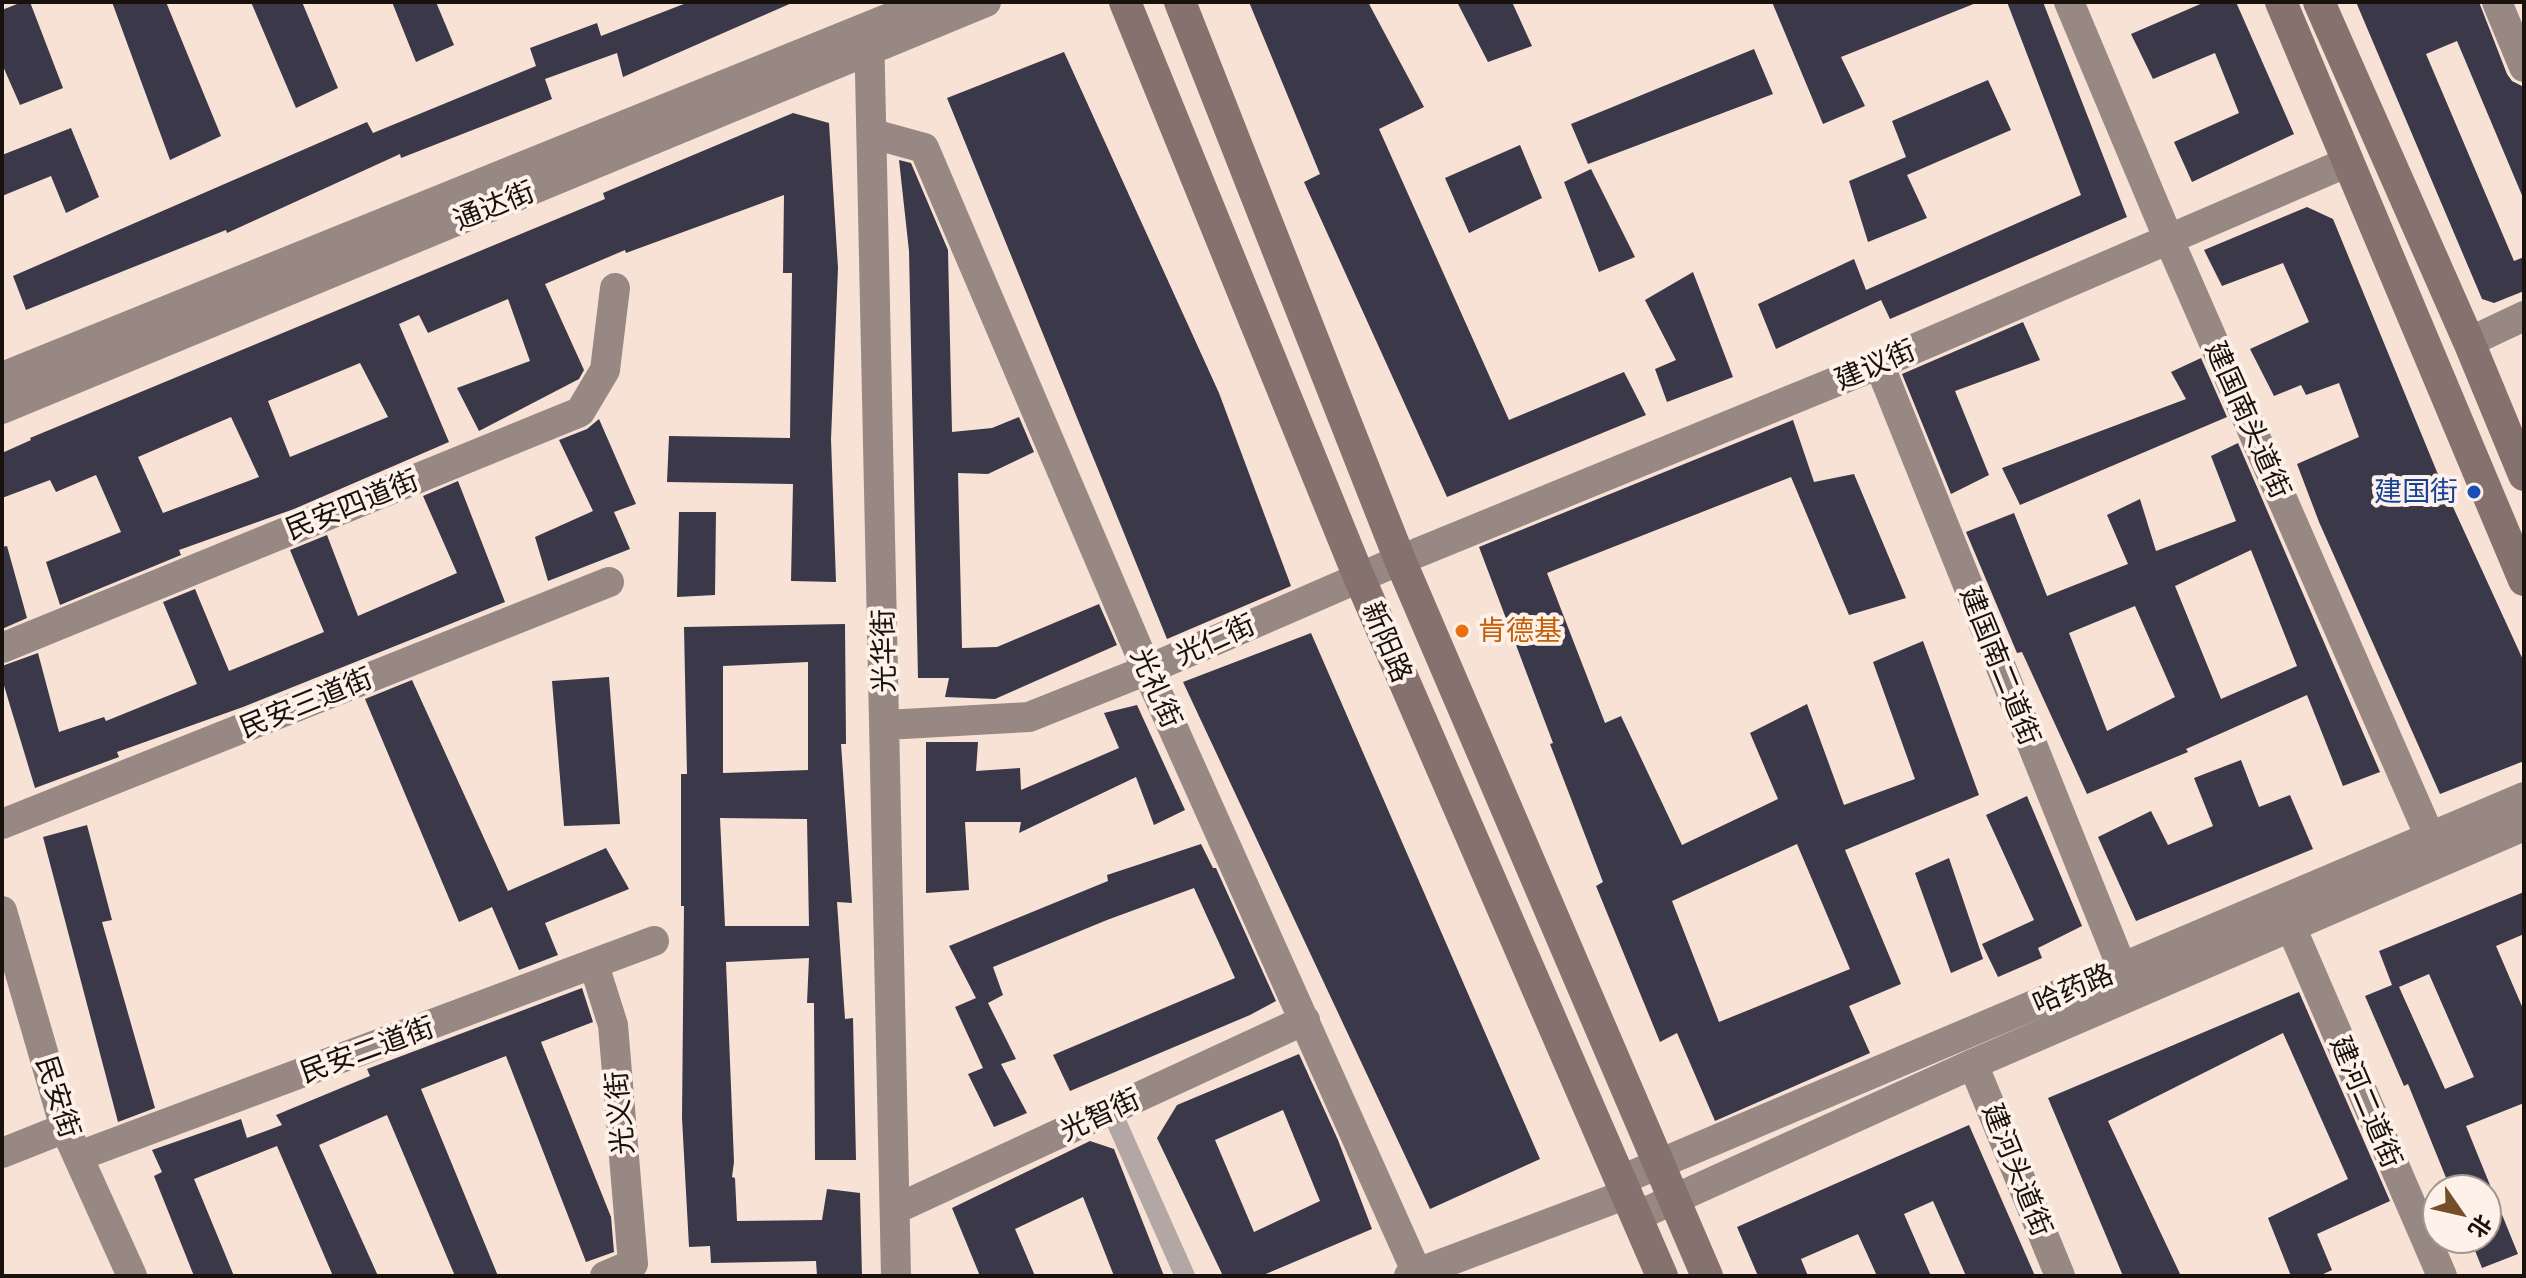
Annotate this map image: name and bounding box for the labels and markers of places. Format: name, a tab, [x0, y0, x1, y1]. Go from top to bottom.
place label: 建国街	[2374, 475, 2458, 509]
marker: 建国街	[2465, 483, 2483, 501]
place label: 肯德基	[1478, 614, 1562, 648]
marker: 肯德基	[1453, 622, 1471, 640]

